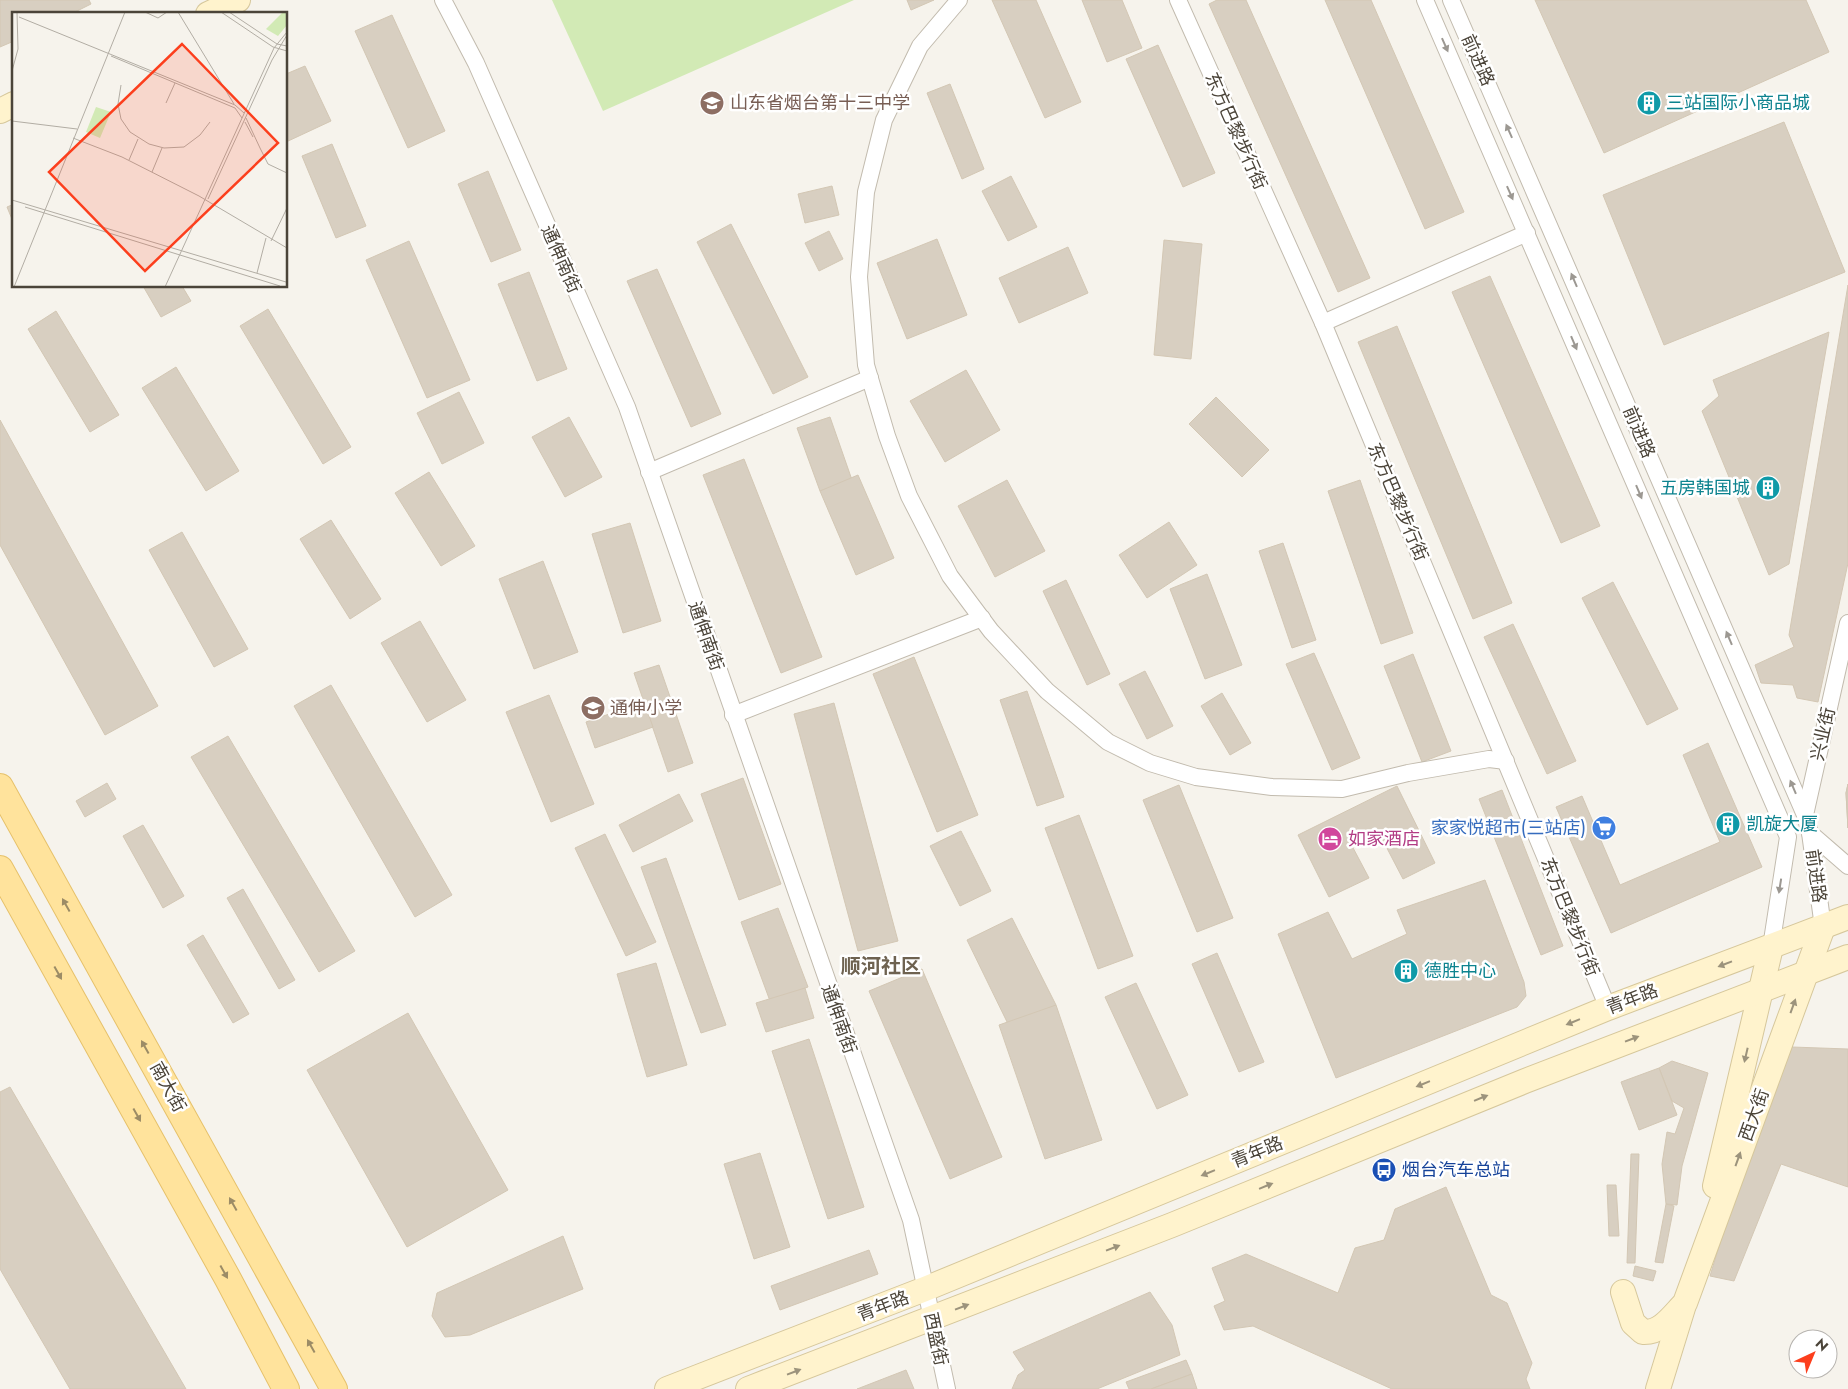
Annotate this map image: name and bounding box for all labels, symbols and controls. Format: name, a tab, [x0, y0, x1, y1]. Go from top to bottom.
inset map	[12, 12, 288, 288]
street label: 前进路	[1455, 30, 1501, 90]
one-way arrow	[1441, 38, 1449, 52]
street label: 东方巴黎步行街	[1198, 68, 1274, 194]
school or university icon: 山东省烟台第十三中学	[699, 90, 725, 116]
place label: 山东省烟台第十三中学	[730, 90, 910, 116]
building icon: 三站国际小商品城	[1636, 90, 1662, 116]
place label: 三站国际小商品城	[1666, 90, 1810, 116]
one-way arrow	[1504, 124, 1512, 138]
one-way arrow	[1506, 186, 1514, 201]
street label: 通伸南街	[534, 221, 588, 297]
one-way arrow	[1569, 273, 1577, 287]
one-way arrow	[1571, 336, 1579, 350]
street label: 前进路	[1616, 402, 1662, 462]
street label: 东方巴黎步行街	[1361, 439, 1435, 565]
place label: 五房韩国城	[1660, 475, 1750, 501]
building icon: 五房韩国城	[1755, 475, 1781, 501]
one-way arrow	[1635, 485, 1643, 499]
street label: 通伸南街	[682, 598, 730, 674]
one-way arrow	[1724, 631, 1732, 645]
school or university icon: 通伸小学	[580, 695, 606, 721]
place label: 通伸小学	[610, 695, 682, 721]
street label: 兴业街	[1804, 705, 1842, 763]
one-way arrow	[1789, 780, 1797, 794]
building icon: 凯旋大厦	[1715, 811, 1741, 837]
place label: 凯旋大厦	[1746, 811, 1818, 837]
place label: 家家悦超市(三站店)	[1431, 815, 1586, 841]
supermarket icon: 家家悦超市(三站店)	[1591, 815, 1617, 841]
hotel icon: 如家酒店	[1317, 826, 1343, 852]
place label: 如家酒店	[1348, 826, 1420, 852]
street label: 前进路	[1799, 847, 1833, 905]
street label: 东方巴黎步行街	[1534, 854, 1606, 980]
one-way arrow	[1776, 878, 1784, 894]
one-way arrow	[61, 898, 70, 911]
district label: 顺河社区	[841, 952, 921, 981]
building icon: 德胜中心	[1393, 958, 1419, 984]
place label: 德胜中心	[1424, 958, 1496, 984]
one-way arrow	[1717, 960, 1732, 968]
one-way arrow	[53, 966, 62, 979]
street label: 青年路	[1602, 977, 1662, 1021]
street label: 通伸南街	[815, 981, 863, 1057]
one-way arrow	[1789, 998, 1797, 1013]
one-way arrow	[1566, 1019, 1580, 1027]
one-way arrow	[1625, 1035, 1640, 1043]
one-way arrow	[141, 1039, 149, 1054]
one-way arrow	[1742, 1048, 1750, 1063]
street label: 南大街	[144, 1057, 192, 1117]
one-way arrow	[1415, 1080, 1430, 1088]
street label: 西大街	[1733, 1085, 1775, 1145]
one-way arrow	[1474, 1094, 1488, 1102]
one-way arrow	[132, 1108, 141, 1122]
street label: 青年路	[1227, 1130, 1287, 1174]
one-way arrow	[1734, 1151, 1742, 1166]
bus stop icon: 烟台汽车总站	[1371, 1157, 1397, 1183]
place label: 烟台汽车总站	[1402, 1157, 1510, 1183]
one-way arrow	[1201, 1169, 1215, 1177]
one-way arrow	[1259, 1182, 1273, 1190]
one-way arrow	[228, 1197, 237, 1210]
one-way arrow	[1106, 1243, 1120, 1251]
one-way arrow	[220, 1265, 228, 1280]
street label: 青年路	[853, 1284, 913, 1328]
one-way arrow	[955, 1303, 970, 1311]
street label: 西盛街	[918, 1310, 954, 1368]
north arrow	[1788, 1329, 1838, 1379]
text: N	[1811, 1334, 1833, 1356]
one-way arrow	[307, 1339, 315, 1353]
one-way arrow	[787, 1367, 801, 1375]

